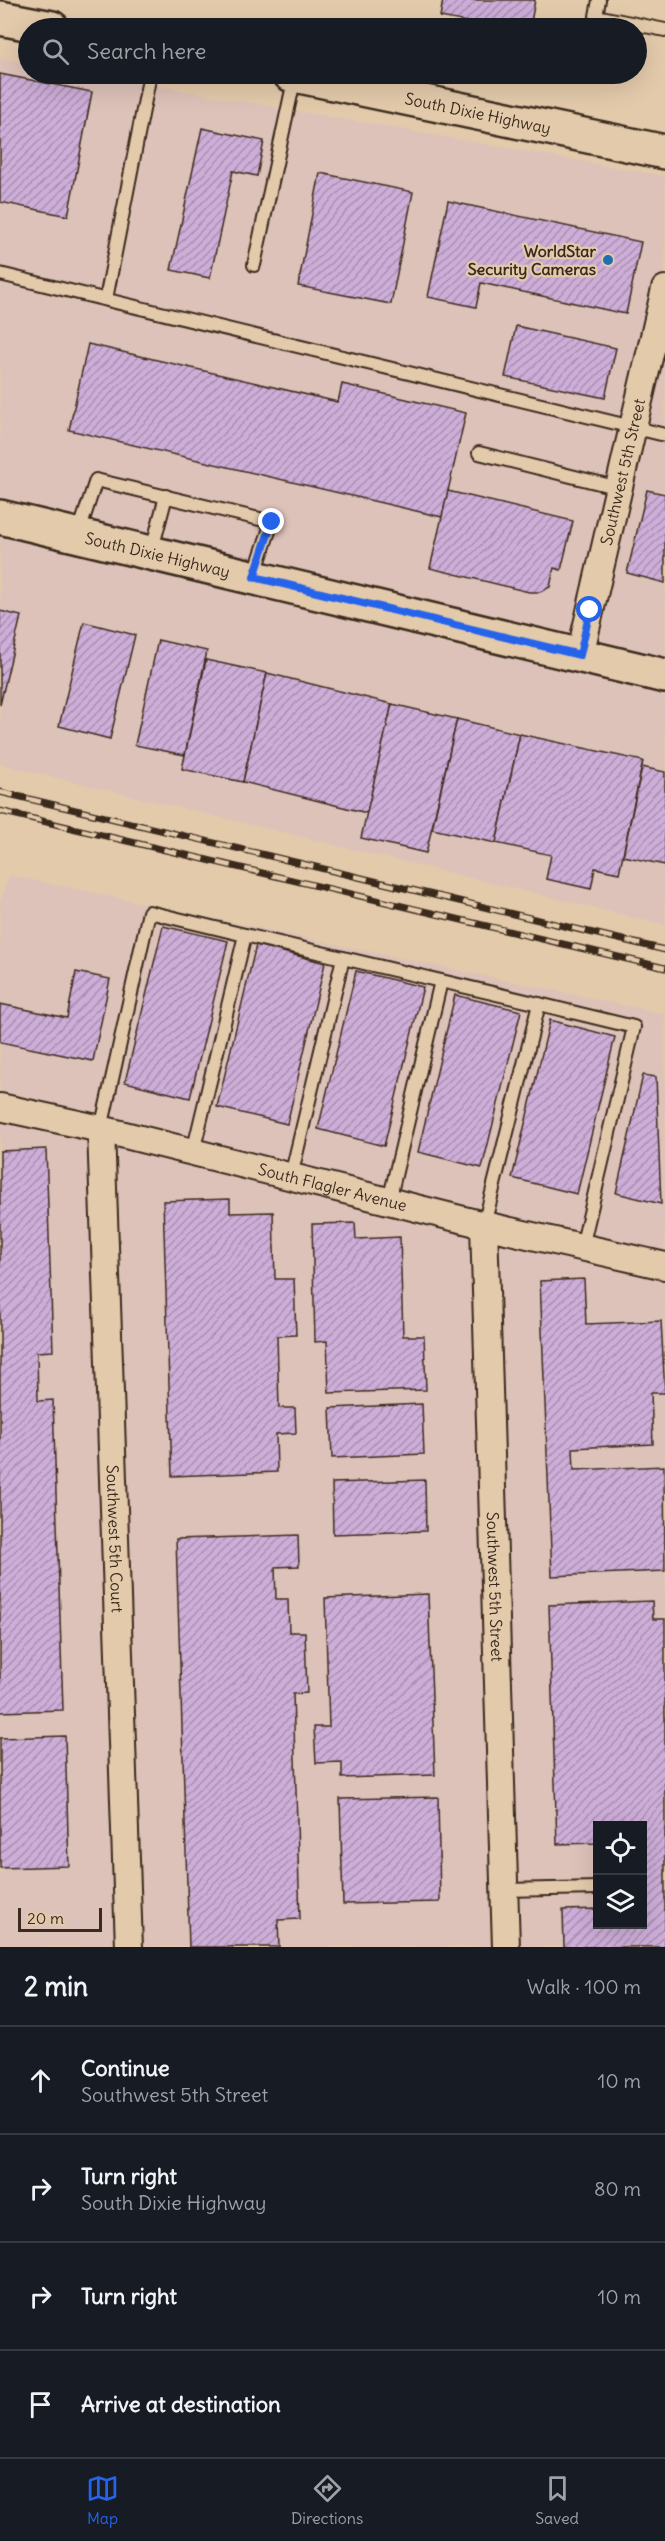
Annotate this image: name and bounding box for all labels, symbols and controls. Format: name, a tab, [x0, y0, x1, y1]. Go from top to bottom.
search box	[18, 18, 647, 84]
icon: search	[39, 35, 72, 68]
text: Search here	[87, 37, 206, 65]
street label: South Dixie Highway	[403, 88, 553, 138]
place label: WorldStar Security Cameras	[468, 241, 596, 280]
marker: WorldStar Security Cameras	[601, 253, 615, 267]
street label: Southwest 5th Street	[596, 396, 649, 547]
route end	[258, 508, 284, 534]
street label: South Dixie Highway	[83, 528, 232, 582]
route start	[576, 596, 602, 622]
street label: South Flagler Avenue	[256, 1159, 409, 1215]
street label: Southwest 5th Court	[103, 1465, 128, 1614]
street label: Southwest 5th Street	[483, 1512, 507, 1663]
map controls	[593, 1821, 647, 1929]
button: locate	[593, 1821, 647, 1875]
button: layers	[593, 1875, 647, 1929]
scale bar	[18, 1905, 102, 1932]
text: 20 m	[27, 1908, 64, 1928]
text: 2 min	[24, 1970, 88, 2003]
text: Walk · 100 m	[527, 1974, 641, 1999]
text: Continue	[81, 2054, 170, 2082]
icon: ahead	[24, 2064, 57, 2097]
text: 10 m	[598, 2068, 641, 2093]
text: Southwest 5th Street	[81, 2082, 268, 2107]
text: Turn right	[81, 2162, 177, 2190]
icon: right	[24, 2172, 57, 2205]
text: 80 m	[594, 2176, 641, 2201]
text: South Dixie Highway	[81, 2190, 266, 2215]
icon: right	[24, 2280, 57, 2313]
text: Turn right	[81, 2282, 177, 2310]
text: 10 m	[598, 2284, 641, 2309]
icon: arrive	[24, 2388, 57, 2421]
text: Arrive at destination	[81, 2390, 281, 2418]
tab: Map	[86, 2472, 119, 2528]
tab: Directions	[291, 2472, 363, 2528]
tab: Saved	[535, 2472, 579, 2528]

